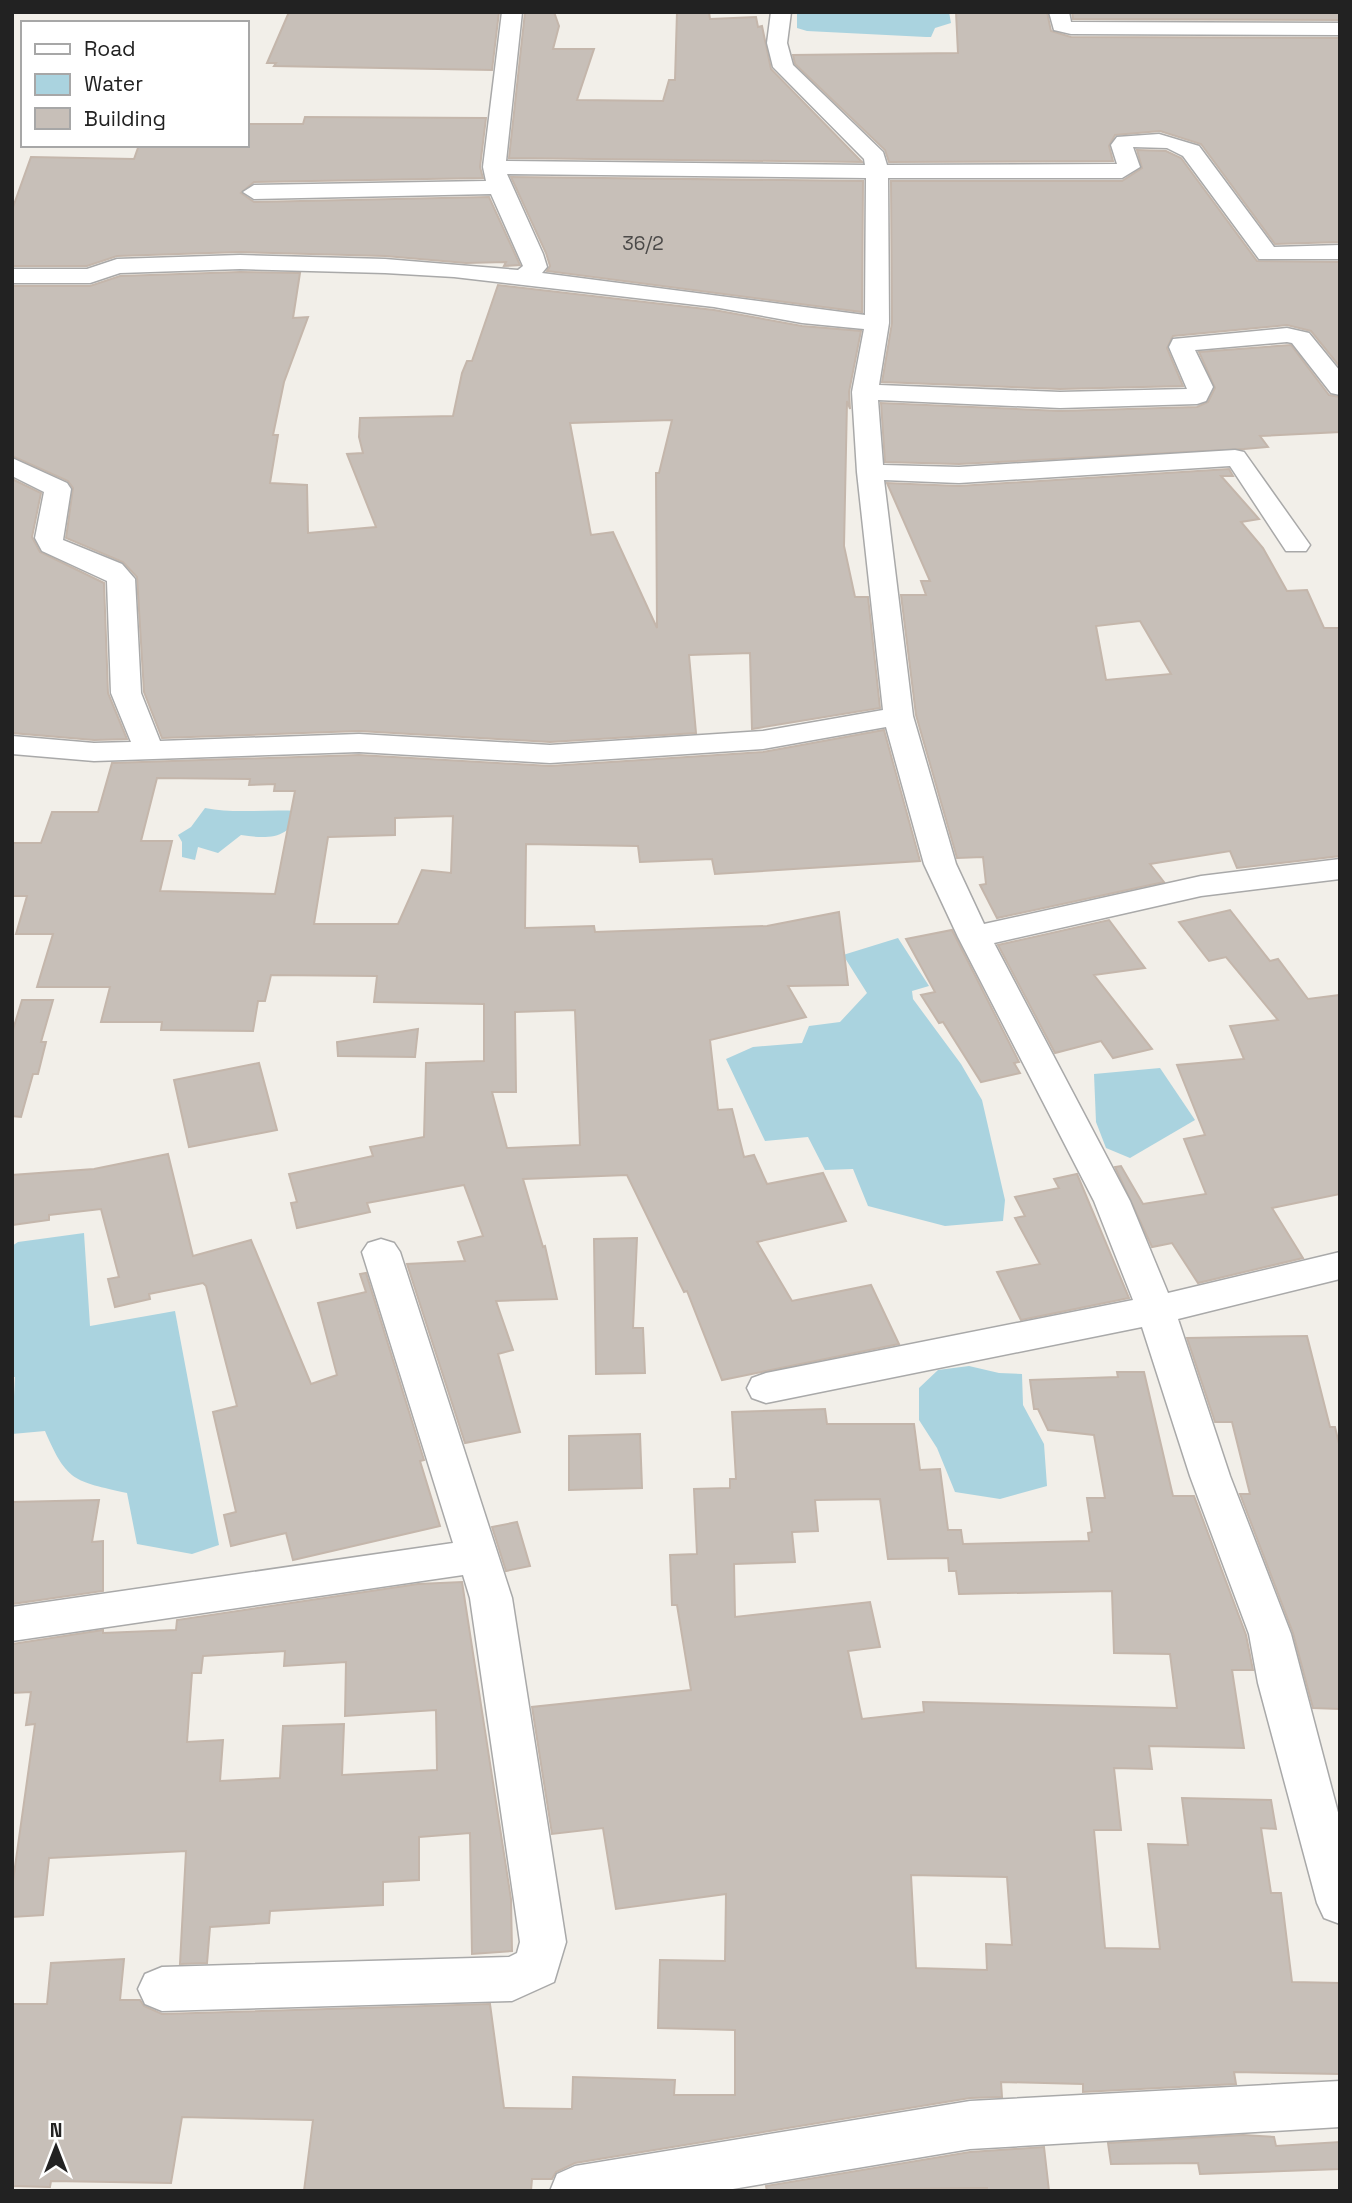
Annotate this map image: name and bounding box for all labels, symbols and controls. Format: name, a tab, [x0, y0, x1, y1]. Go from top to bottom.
legend	[21, 21, 248, 147]
text: Road	[84, 35, 136, 62]
text: Water	[84, 70, 143, 97]
text: Building	[84, 105, 166, 132]
house number: 36/2	[622, 231, 664, 256]
north arrow	[21, 2112, 91, 2182]
text: N	[50, 2118, 62, 2143]

